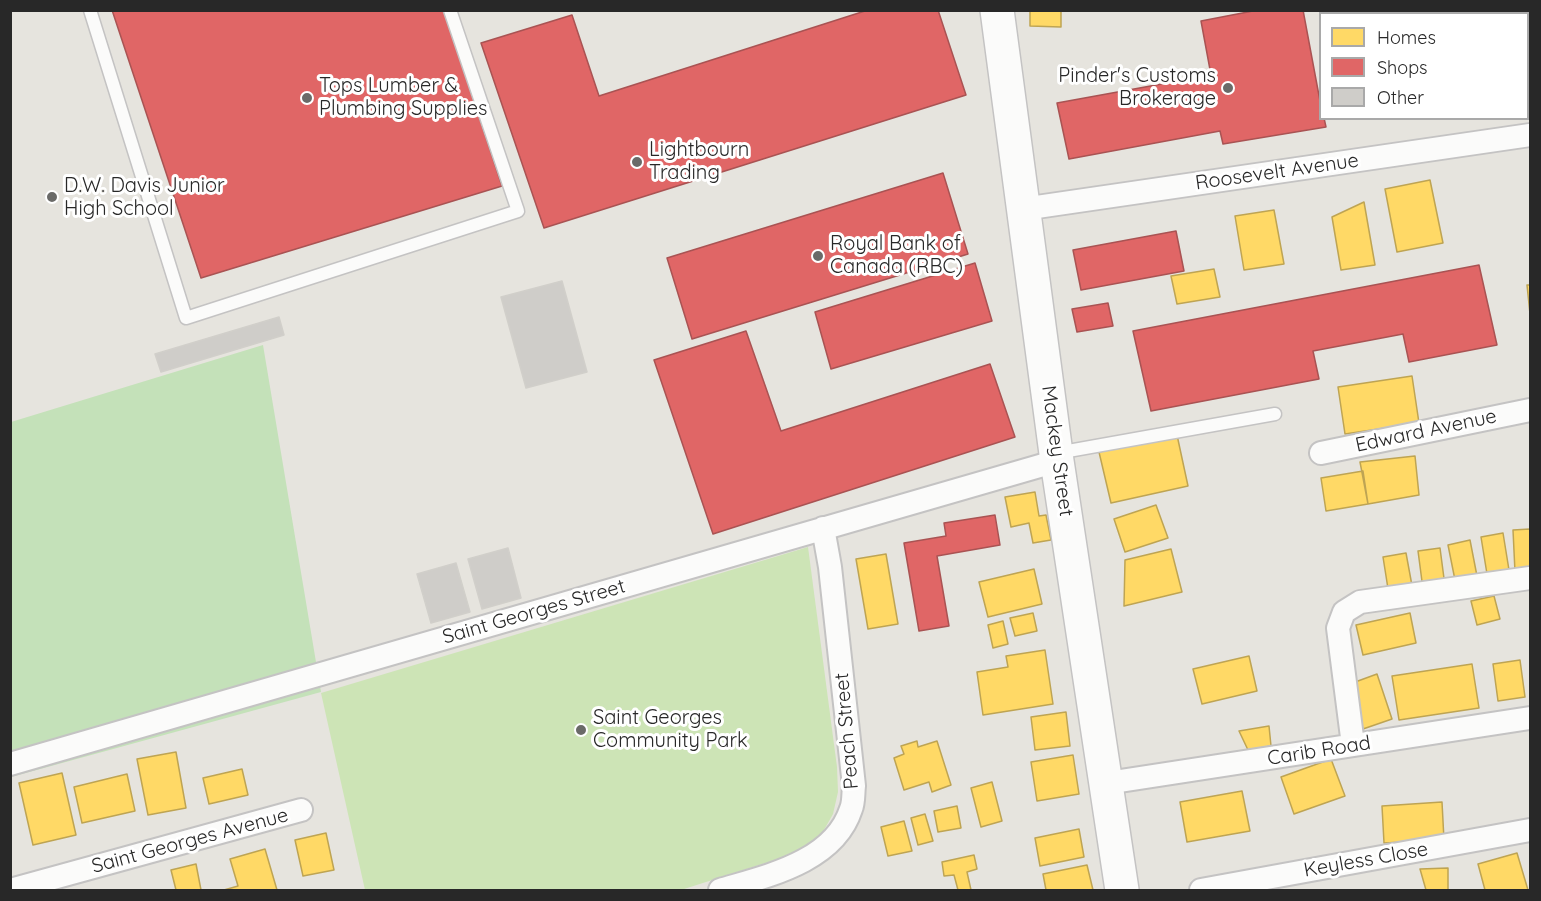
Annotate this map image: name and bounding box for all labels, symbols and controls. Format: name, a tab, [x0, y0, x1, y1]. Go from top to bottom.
legend	[1319, 12, 1529, 120]
text: Homes	[1377, 26, 1436, 49]
text: Shops	[1377, 56, 1428, 79]
place label: Pinder's Customs Brokerage	[1058, 64, 1216, 111]
place label: Tops Lumber & Plumbing Supplies	[319, 74, 487, 121]
marker: Pinder's Customs Brokerage	[1221, 81, 1235, 95]
text: Other	[1377, 86, 1424, 109]
marker: Tops Lumber & Plumbing Supplies	[300, 91, 314, 105]
place label: Lightbourn Trading	[649, 138, 749, 185]
street label: Roosevelt Avenue	[1194, 149, 1360, 195]
marker: Lightbourn Trading	[630, 155, 644, 169]
place label: D.W. Davis Junior High School	[64, 174, 225, 221]
marker: D.W. Davis Junior High School	[45, 190, 59, 204]
place label: Royal Bank of Canada (RBC)	[830, 232, 963, 279]
marker: Royal Bank of Canada (RBC)	[811, 249, 825, 263]
street label: Mackey Street	[1036, 384, 1078, 518]
street label: Edward Avenue	[1353, 404, 1499, 458]
street label: Saint Georges Street	[440, 574, 628, 650]
street label: Peach Street	[830, 672, 864, 790]
place label: Saint Georges Community Park	[593, 706, 748, 753]
marker: Saint Georges Community Park	[574, 723, 588, 737]
street label: Carib Road	[1266, 731, 1372, 771]
street label: Saint Georges Avenue	[89, 803, 291, 879]
street label: Keyless Close	[1302, 837, 1430, 883]

